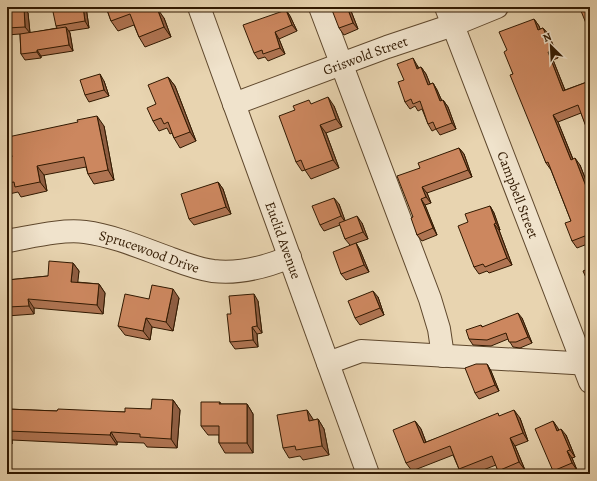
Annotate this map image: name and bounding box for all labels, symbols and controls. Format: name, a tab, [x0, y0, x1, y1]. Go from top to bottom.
north arrow	[531, 26, 571, 66]
text: N	[540, 29, 554, 46]
street label: Griswold Street	[320, 32, 411, 80]
street label: Campbell Street	[492, 149, 543, 241]
street label: Euclid Avenue	[260, 199, 306, 282]
street label: Sprucewood Drive	[97, 226, 201, 278]

